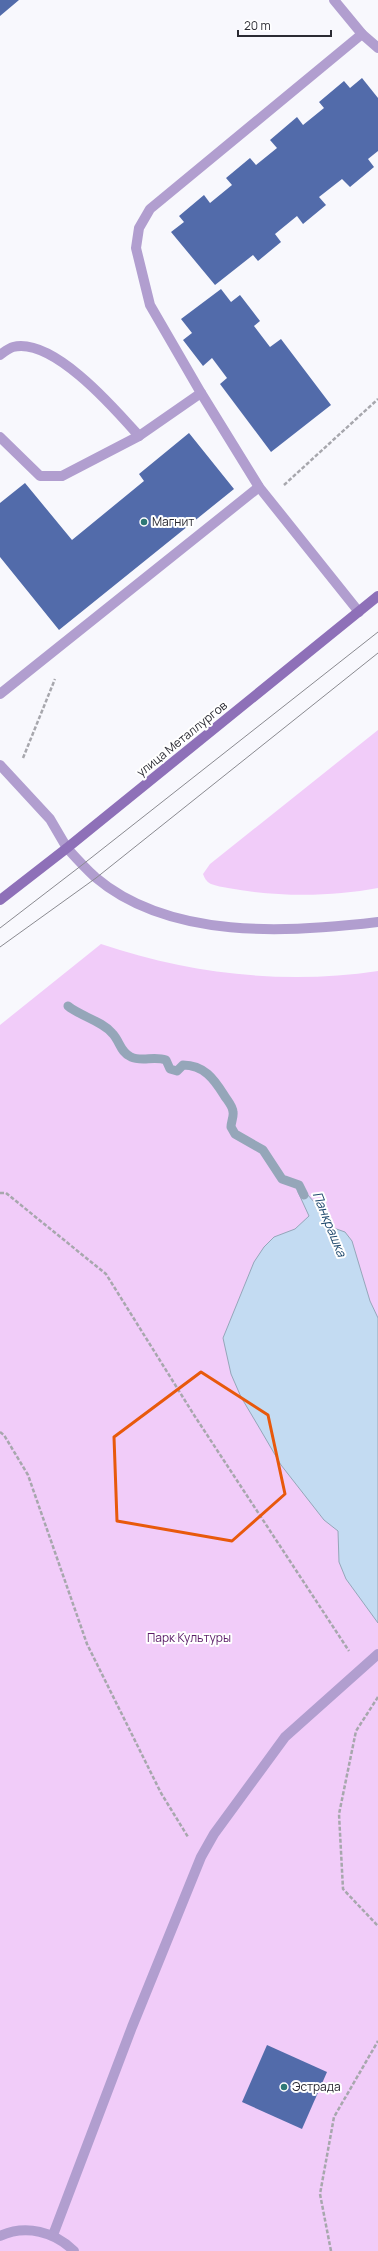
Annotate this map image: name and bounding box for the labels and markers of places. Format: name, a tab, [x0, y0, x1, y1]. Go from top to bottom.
place label: Магнит	[152, 513, 194, 530]
marker: Магнит	[139, 517, 149, 527]
place label: Эстрада	[292, 2078, 341, 2095]
marker: Эстрада	[279, 2082, 289, 2092]

